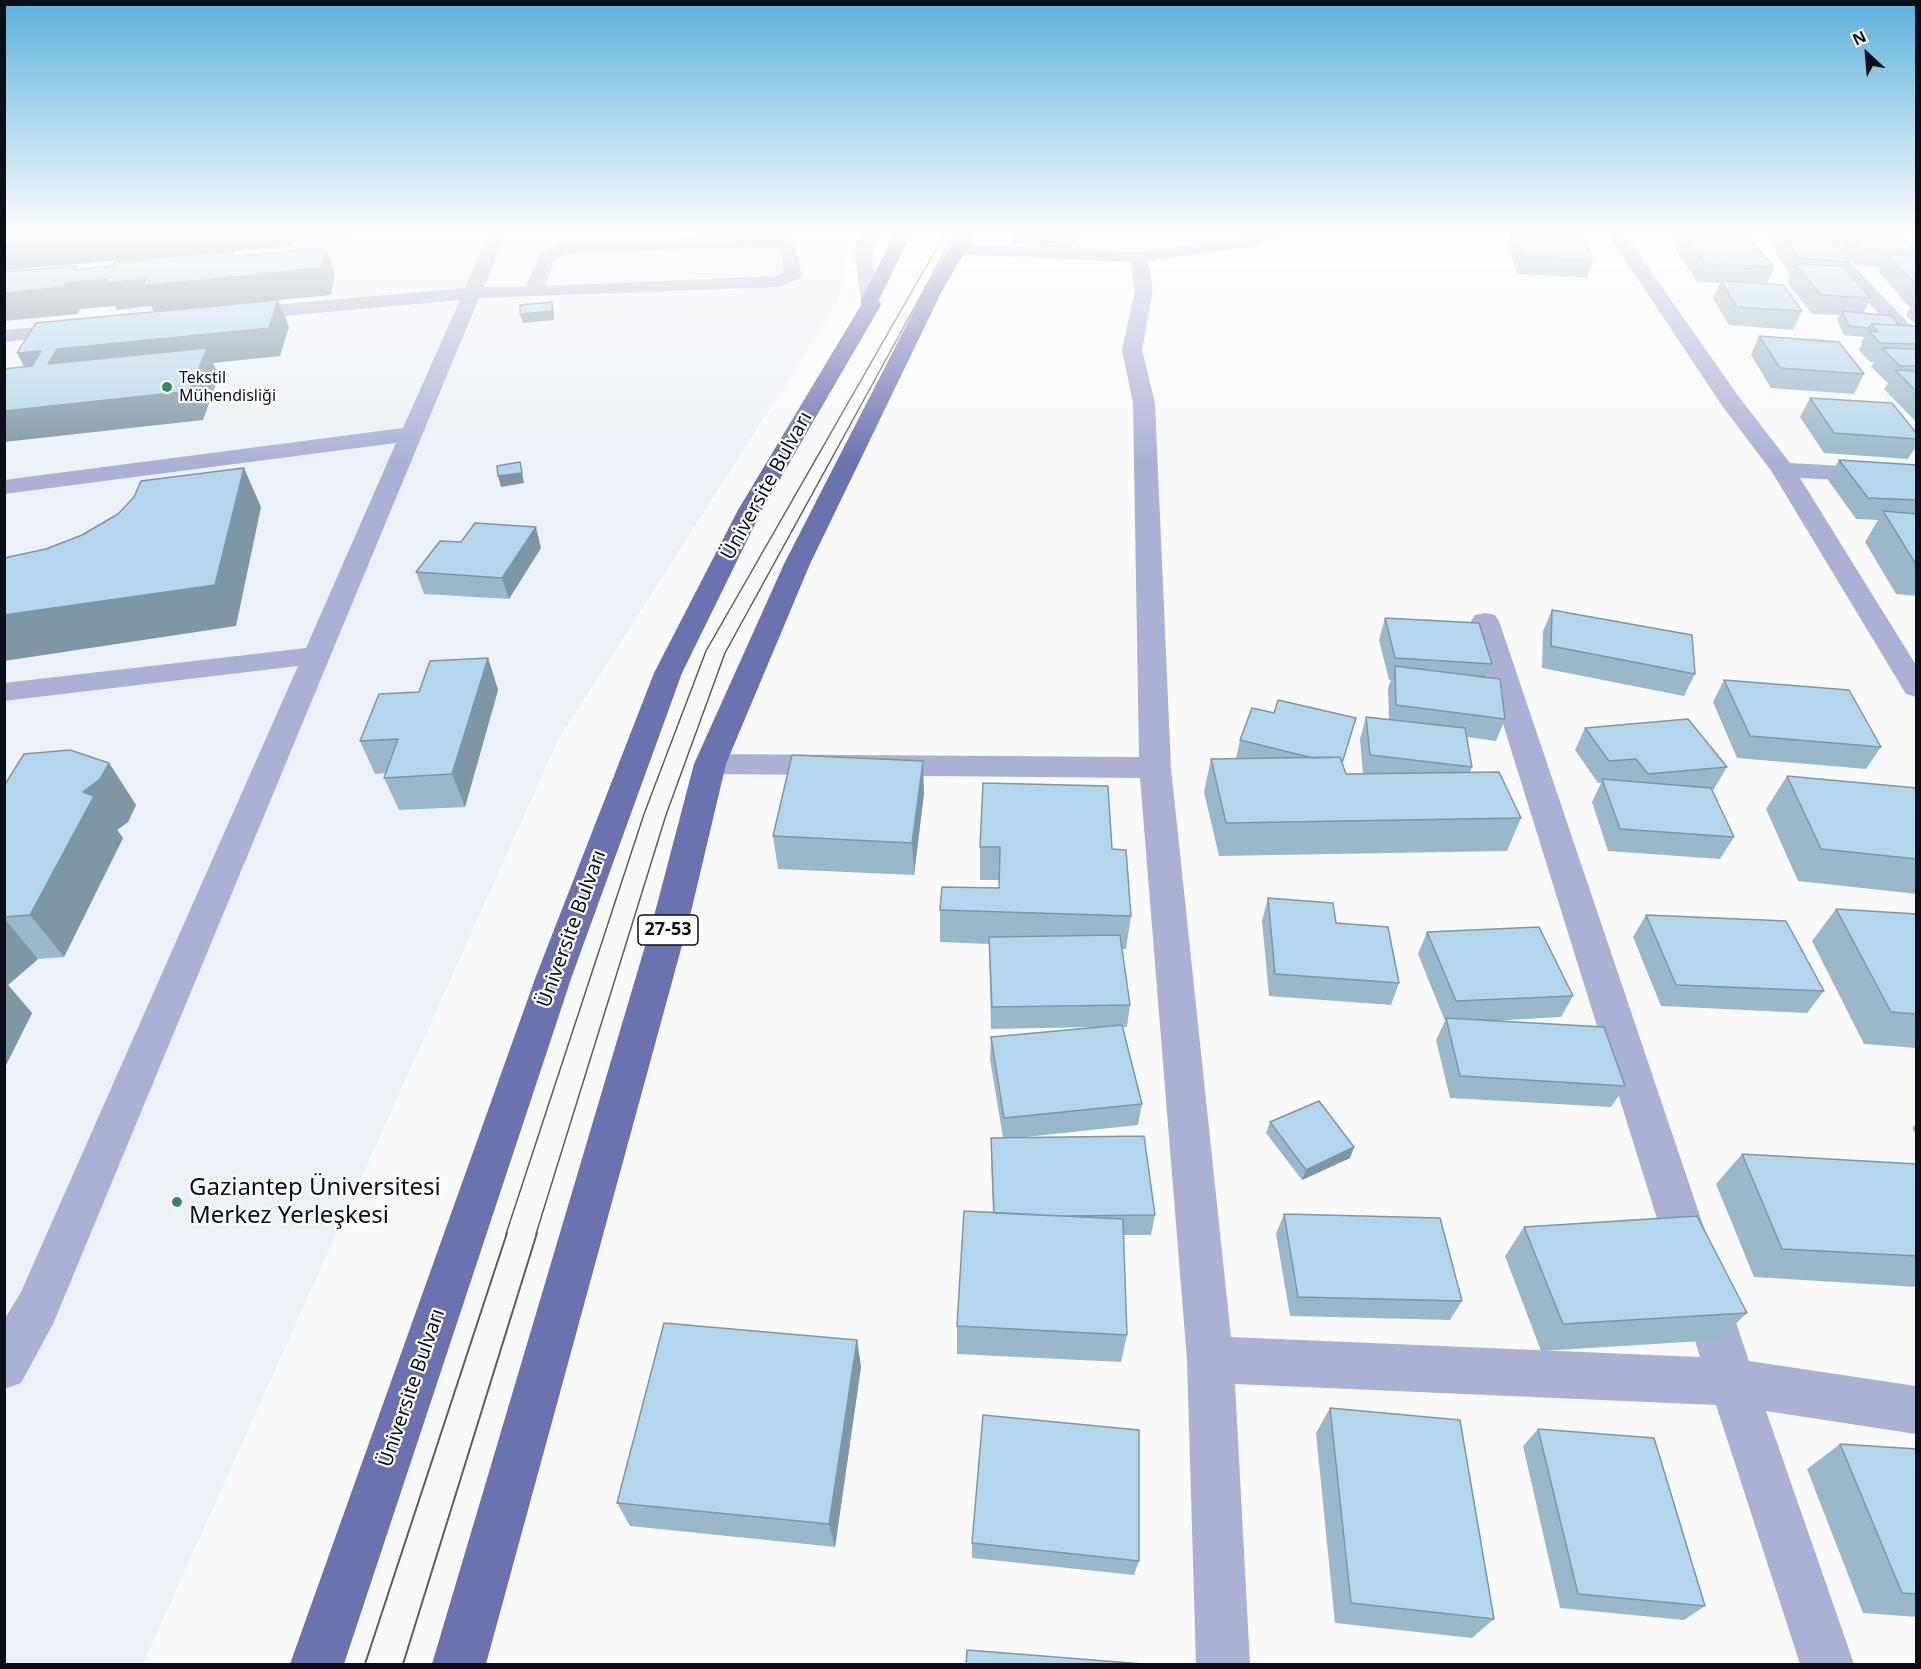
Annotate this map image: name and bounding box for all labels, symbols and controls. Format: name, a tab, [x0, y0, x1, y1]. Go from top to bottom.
north arrow	[1837, 24, 1897, 84]
text: N	[1848, 25, 1870, 51]
place label: Tekstil Mühendisliği	[179, 368, 276, 406]
marker: Tekstil Mühendisliği	[160, 380, 174, 394]
street label: Üniversite Bulvarı	[716, 408, 818, 564]
street label: Üniversite Bulvarı	[532, 847, 612, 1011]
road number: 27-53	[638, 915, 698, 945]
place label: Gaziantep Üniversitesi Merkez Yerleşkesi	[189, 1174, 441, 1230]
marker: Gaziantep Üniversitesi Merkez Yerleşkesi	[170, 1195, 184, 1209]
street label: Üniversite Bulvarı	[374, 1306, 450, 1470]

